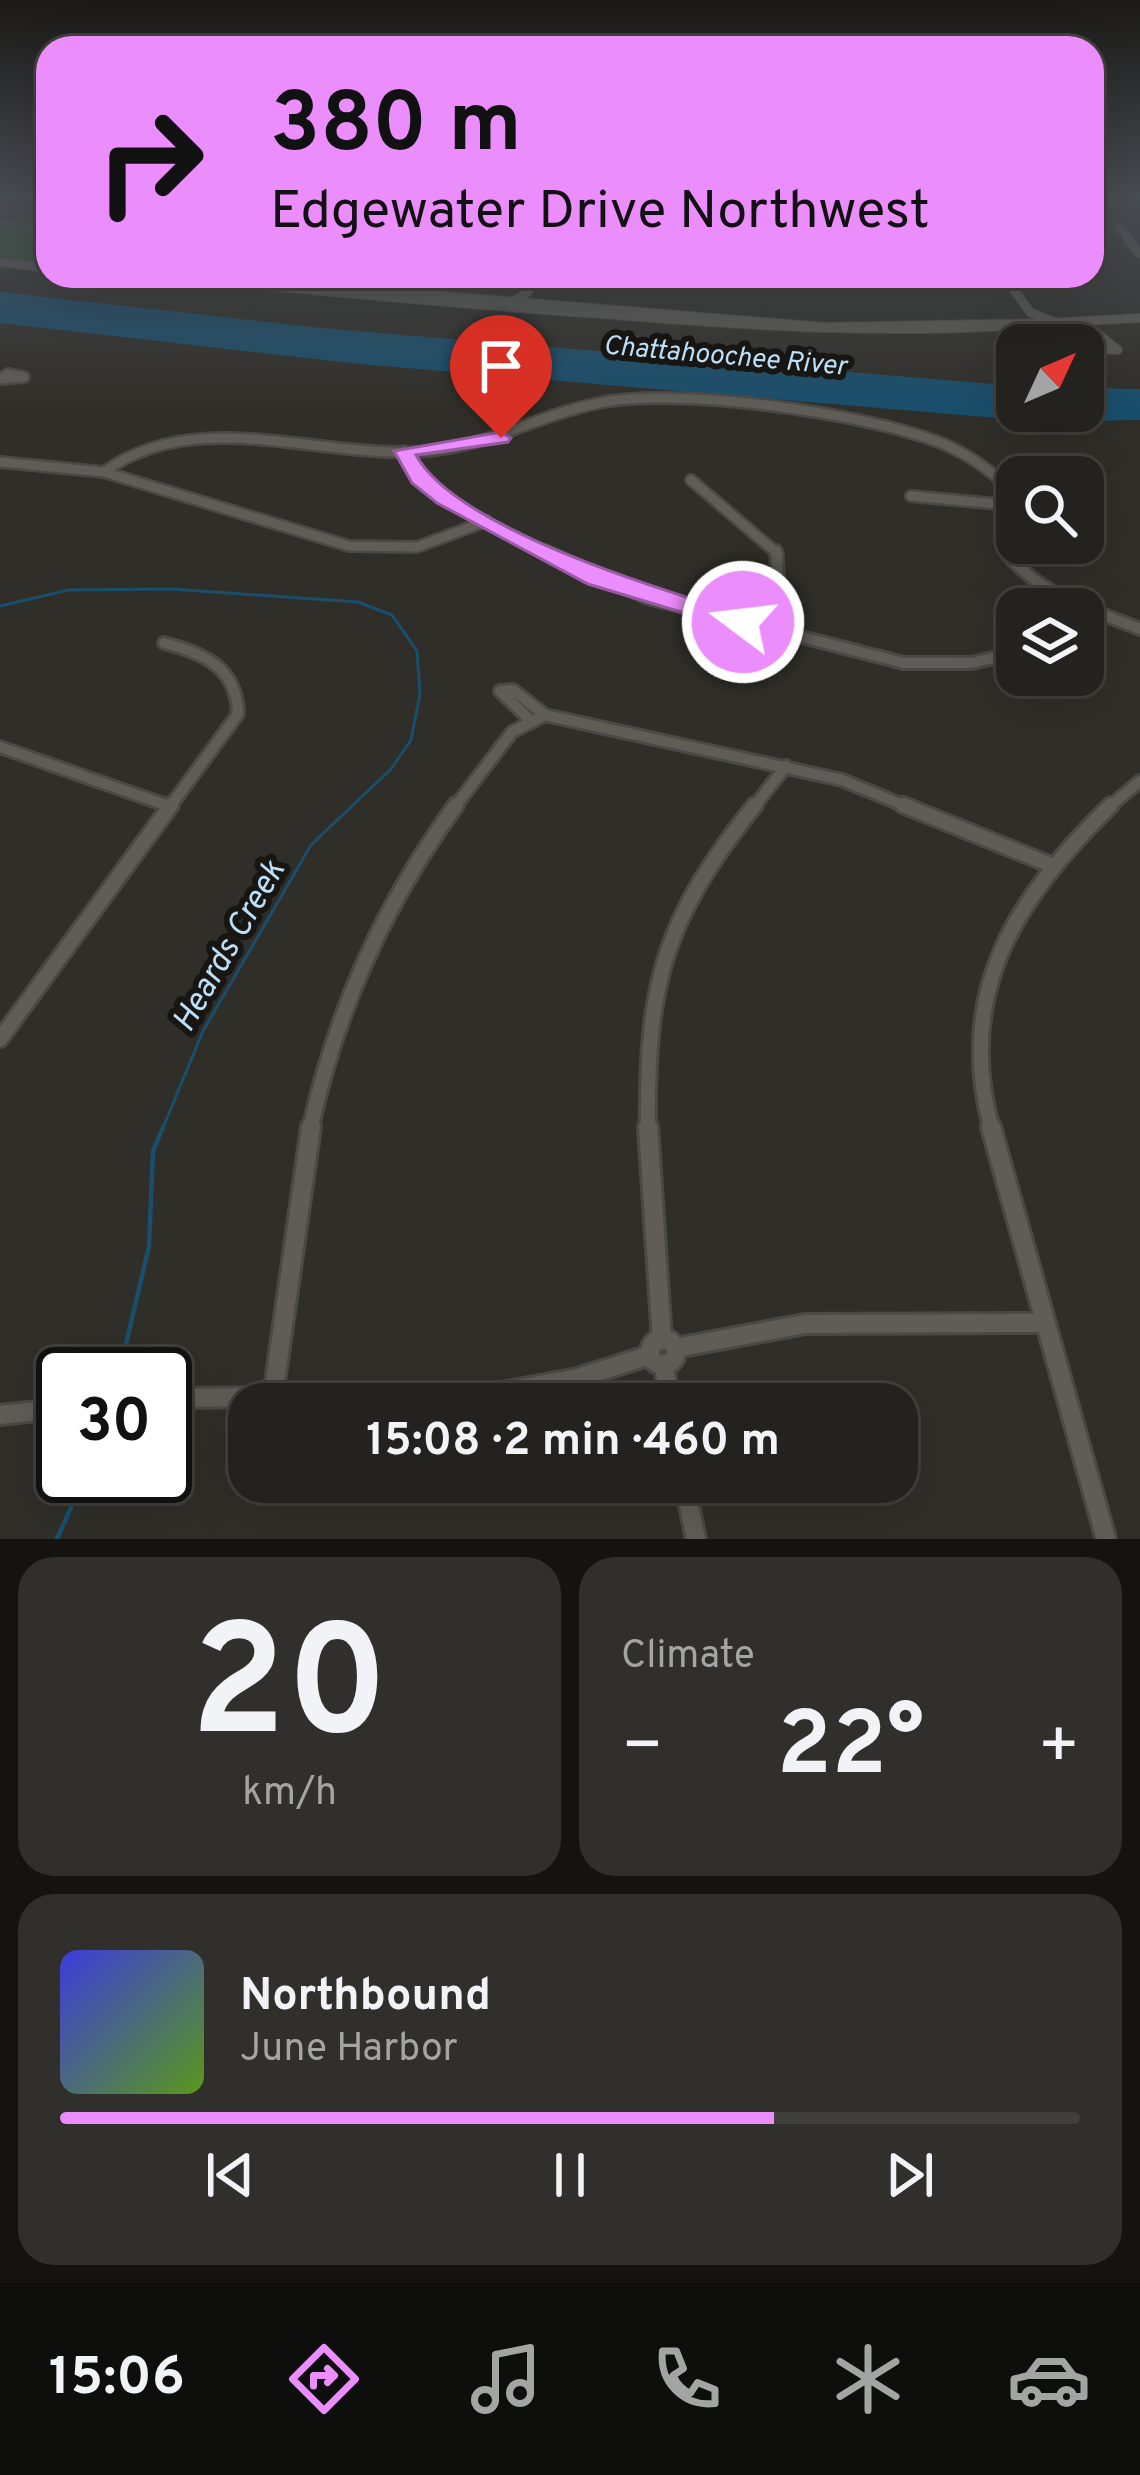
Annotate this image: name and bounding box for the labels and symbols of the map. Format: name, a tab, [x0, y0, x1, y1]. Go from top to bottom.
pin	[450, 315, 552, 438]
north arrow	[996, 324, 1104, 432]
water label: Chattahoochee River	[602, 329, 851, 385]
position arrow	[680, 559, 806, 685]
water label: Heards Creek	[165, 853, 297, 1040]
speed limit sign: 30	[36, 1347, 192, 1503]

